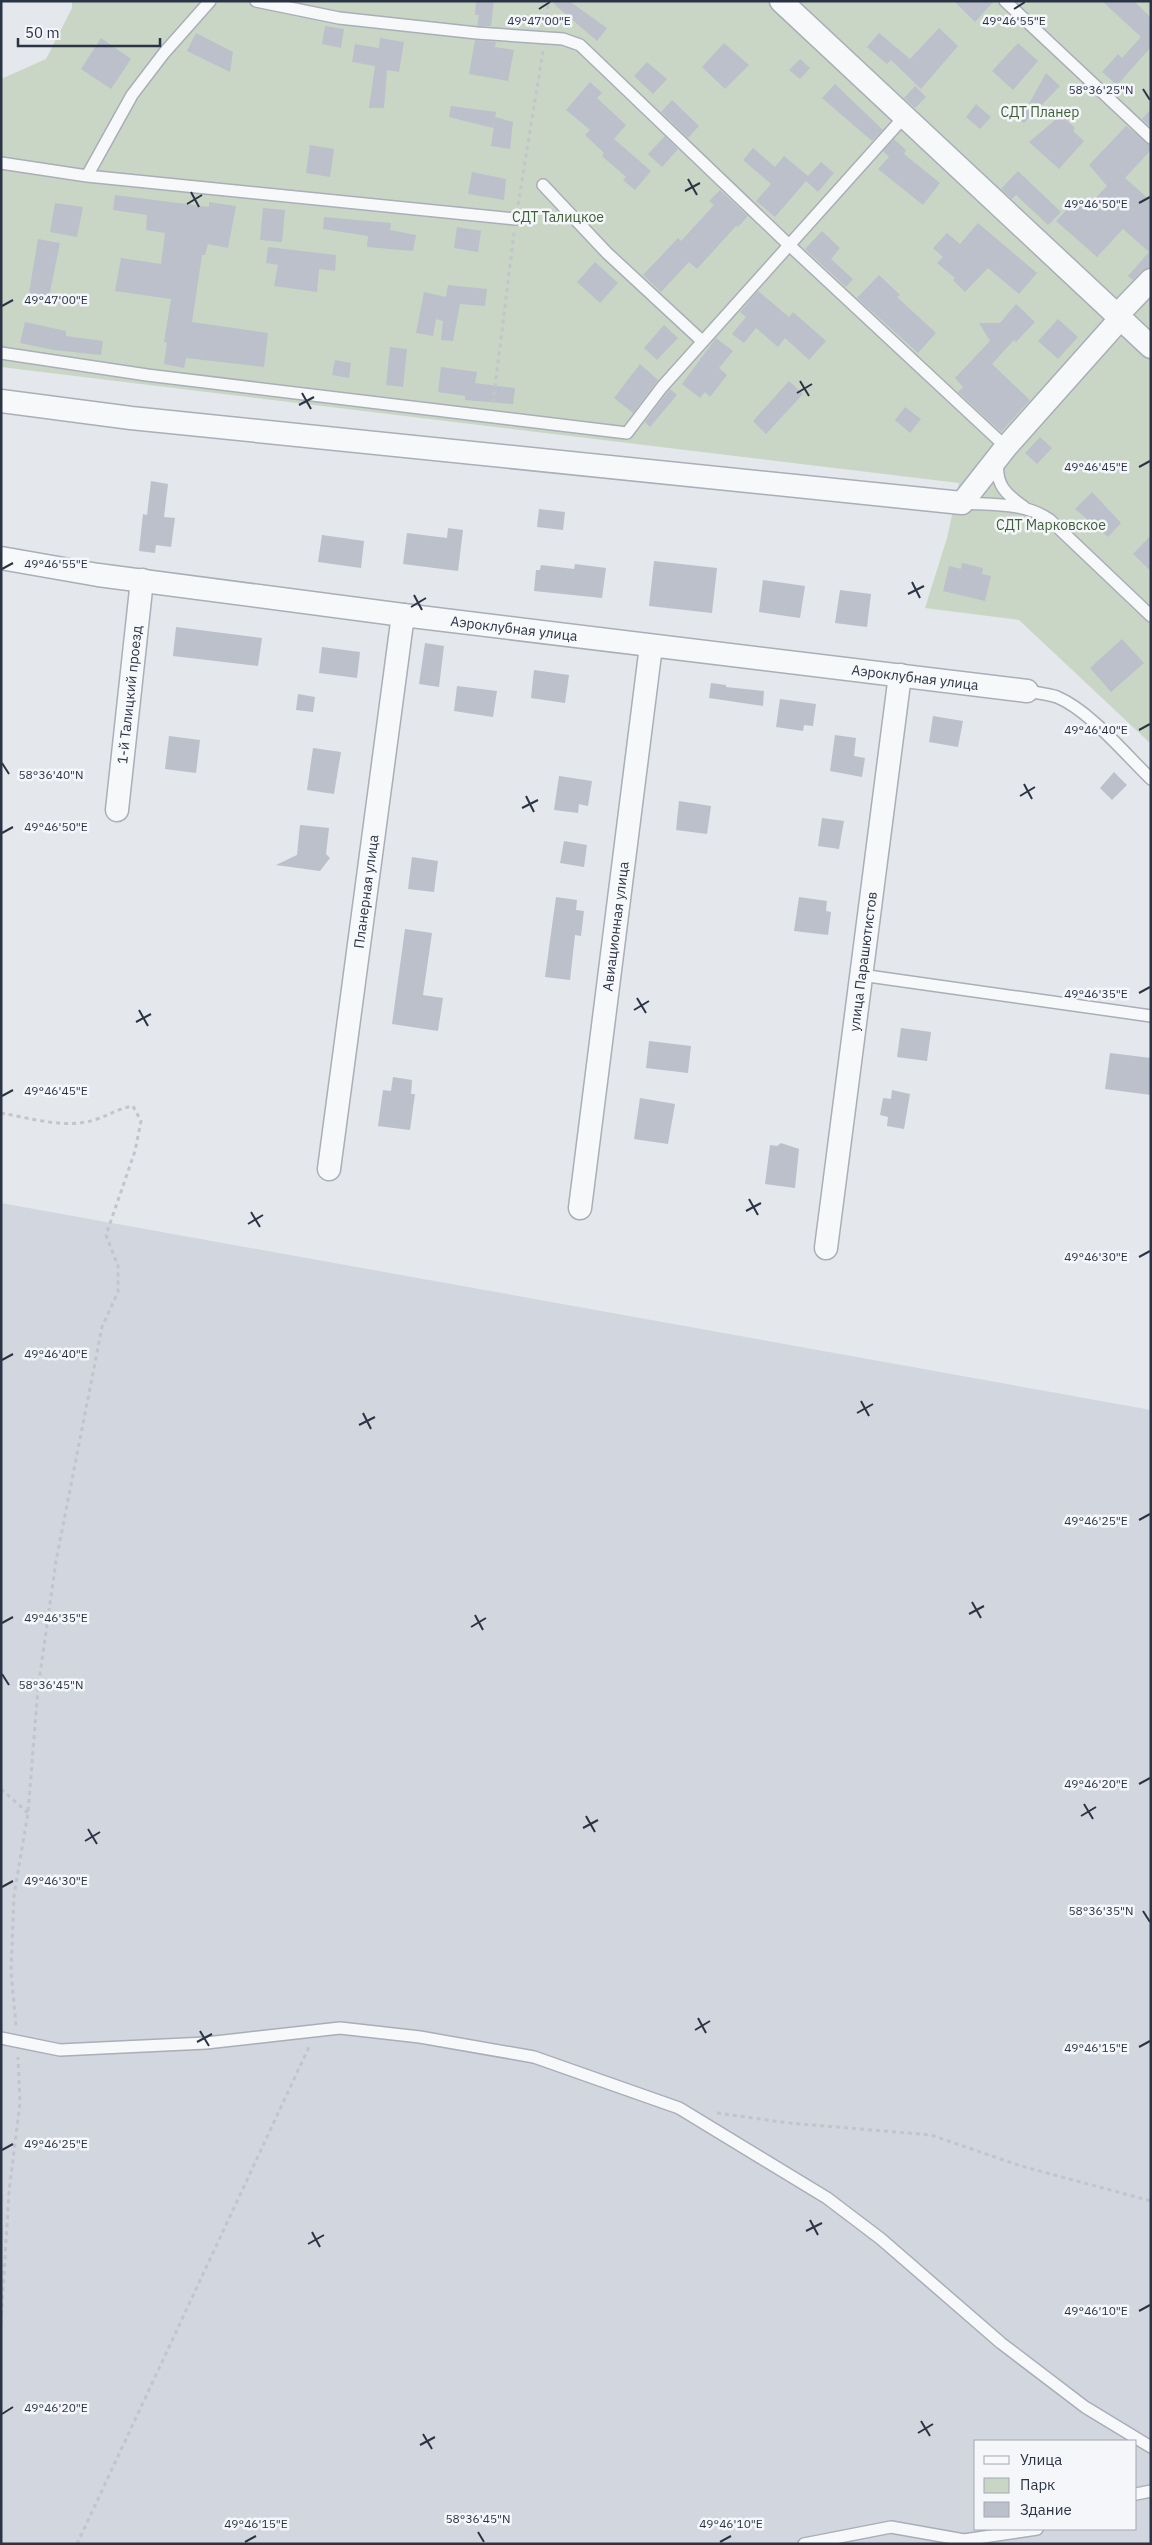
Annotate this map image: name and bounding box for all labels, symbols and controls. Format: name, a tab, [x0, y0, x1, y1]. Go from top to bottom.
text: 49°47'00"E	[507, 13, 571, 28]
text: 49°46'55"E	[982, 13, 1046, 28]
scale bar	[18, 15, 160, 47]
text: 50 m	[25, 23, 60, 42]
text: 58°36'25"N	[1068, 82, 1134, 97]
park label: СДТ Планер	[1001, 103, 1079, 121]
text: 49°46'50"E	[1064, 196, 1128, 211]
park label: СДТ Талицкое	[512, 208, 604, 226]
text: 49°47'00"E	[24, 292, 88, 307]
text: 49°46'45"E	[1064, 459, 1128, 474]
park label: СДТ Марковское	[996, 516, 1106, 534]
text: 49°46'55"E	[24, 556, 88, 571]
street label: Аэроклубная улица	[449, 612, 579, 645]
street label: 1-й Талицкий проезд	[113, 624, 146, 765]
street label: Аэроклубная улица	[851, 661, 980, 694]
text: 49°46'40"E	[1064, 722, 1128, 737]
text: 58°36'40"N	[18, 767, 84, 782]
text: 49°46'50"E	[24, 819, 88, 834]
street label: Планерная улица	[350, 833, 383, 949]
street label: Авиационная улица	[598, 860, 633, 992]
street label: улица Парашютистов	[845, 890, 881, 1032]
text: 49°46'35"E	[1064, 986, 1128, 1001]
text: 49°46'45"E	[24, 1083, 88, 1098]
text: 49°46'30"E	[1064, 1249, 1128, 1264]
text: 49°46'40"E	[24, 1346, 88, 1361]
text: 49°46'25"E	[1064, 1513, 1128, 1528]
text: 49°46'35"E	[24, 1610, 88, 1625]
text: 58°36'45"N	[18, 1677, 84, 1692]
text: 49°46'20"E	[1064, 1776, 1128, 1791]
text: 49°46'30"E	[24, 1873, 88, 1888]
text: 58°36'35"N	[1068, 1903, 1134, 1918]
text: 49°46'15"E	[1064, 2040, 1128, 2055]
text: 49°46'25"E	[24, 2136, 88, 2151]
text: 49°46'10"E	[1064, 2303, 1128, 2318]
text: 49°46'20"E	[24, 2400, 88, 2415]
legend	[974, 2440, 1137, 2530]
text: Улица	[1020, 2450, 1062, 2469]
text: Парк	[1020, 2475, 1055, 2494]
text: Здание	[1020, 2500, 1072, 2519]
text: 58°36'45"N	[445, 2511, 511, 2526]
text: 49°46'15"E	[224, 2516, 288, 2531]
text: 49°46'10"E	[699, 2516, 763, 2531]

